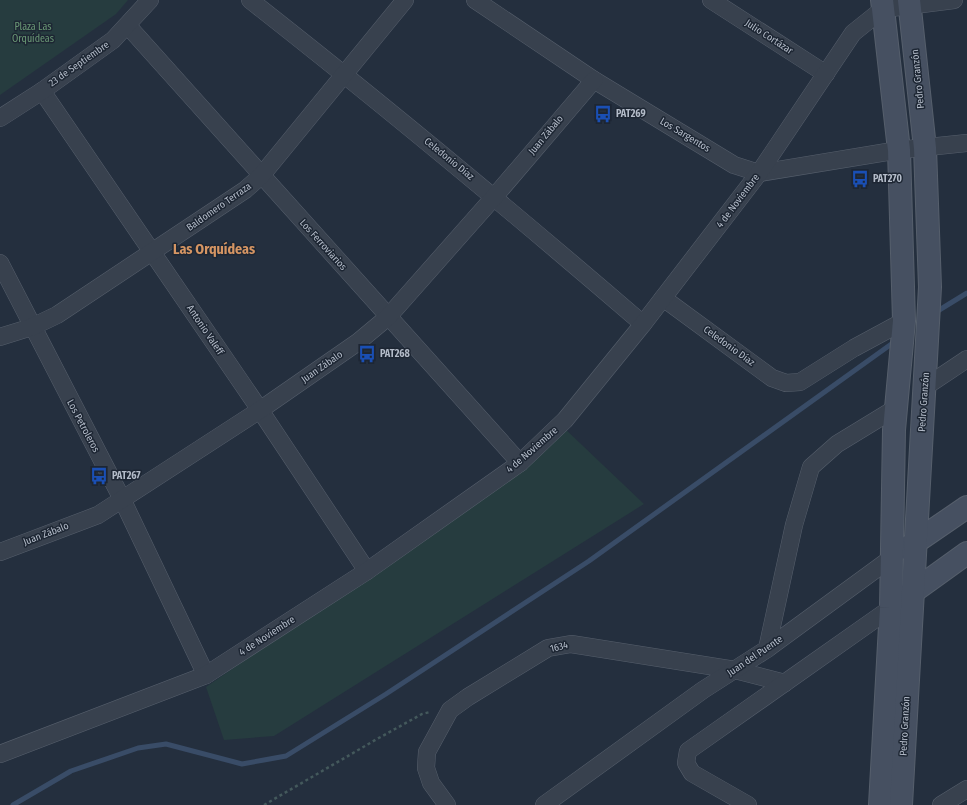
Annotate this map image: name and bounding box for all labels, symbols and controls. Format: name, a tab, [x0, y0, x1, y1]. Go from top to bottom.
street label: Julio Cortázar	[743, 17, 796, 57]
park label: Plaza Las Orquídeas	[12, 21, 54, 45]
street label: 23 de Septiembre	[46, 39, 112, 89]
street label: Pedro Granzón	[909, 49, 927, 109]
bus stop icon: PAT269	[593, 104, 613, 124]
place label: PAT269	[616, 108, 646, 120]
street label: Juan Zábalo	[526, 113, 566, 157]
street label: Los Sargentos	[658, 115, 712, 155]
street label: Celedonio Díaz	[422, 135, 477, 183]
bus stop icon: PAT270	[850, 169, 870, 189]
street label: 4 de Noviembre	[714, 172, 762, 230]
place label: PAT270	[873, 173, 902, 185]
street label: Baldomero Terraza	[184, 180, 254, 234]
street label: Los Ferroviarios	[297, 217, 349, 273]
district label: Las Orquídeas	[173, 241, 255, 258]
street label: Antonio Valeff	[184, 303, 227, 358]
street label: Celedonio Díaz	[701, 323, 758, 369]
bus stop icon: PAT268	[357, 344, 377, 364]
street label: Juan Zábalo	[299, 348, 345, 386]
place label: PAT268	[380, 348, 411, 360]
street label: Pedro Granzón	[916, 372, 932, 432]
street label: Los Petroleros	[64, 398, 102, 454]
street label: 4 de Noviembre	[504, 424, 560, 476]
bus stop icon: PAT267	[89, 466, 109, 486]
place label: PAT267	[112, 470, 141, 482]
street label: Juan Zábalo	[22, 520, 70, 548]
street label: 4 de Noviembre	[237, 613, 297, 659]
street label: Juan del Puente	[725, 633, 785, 679]
street label: 1634	[549, 639, 569, 655]
street label: Pedro Granzón	[897, 696, 913, 756]

